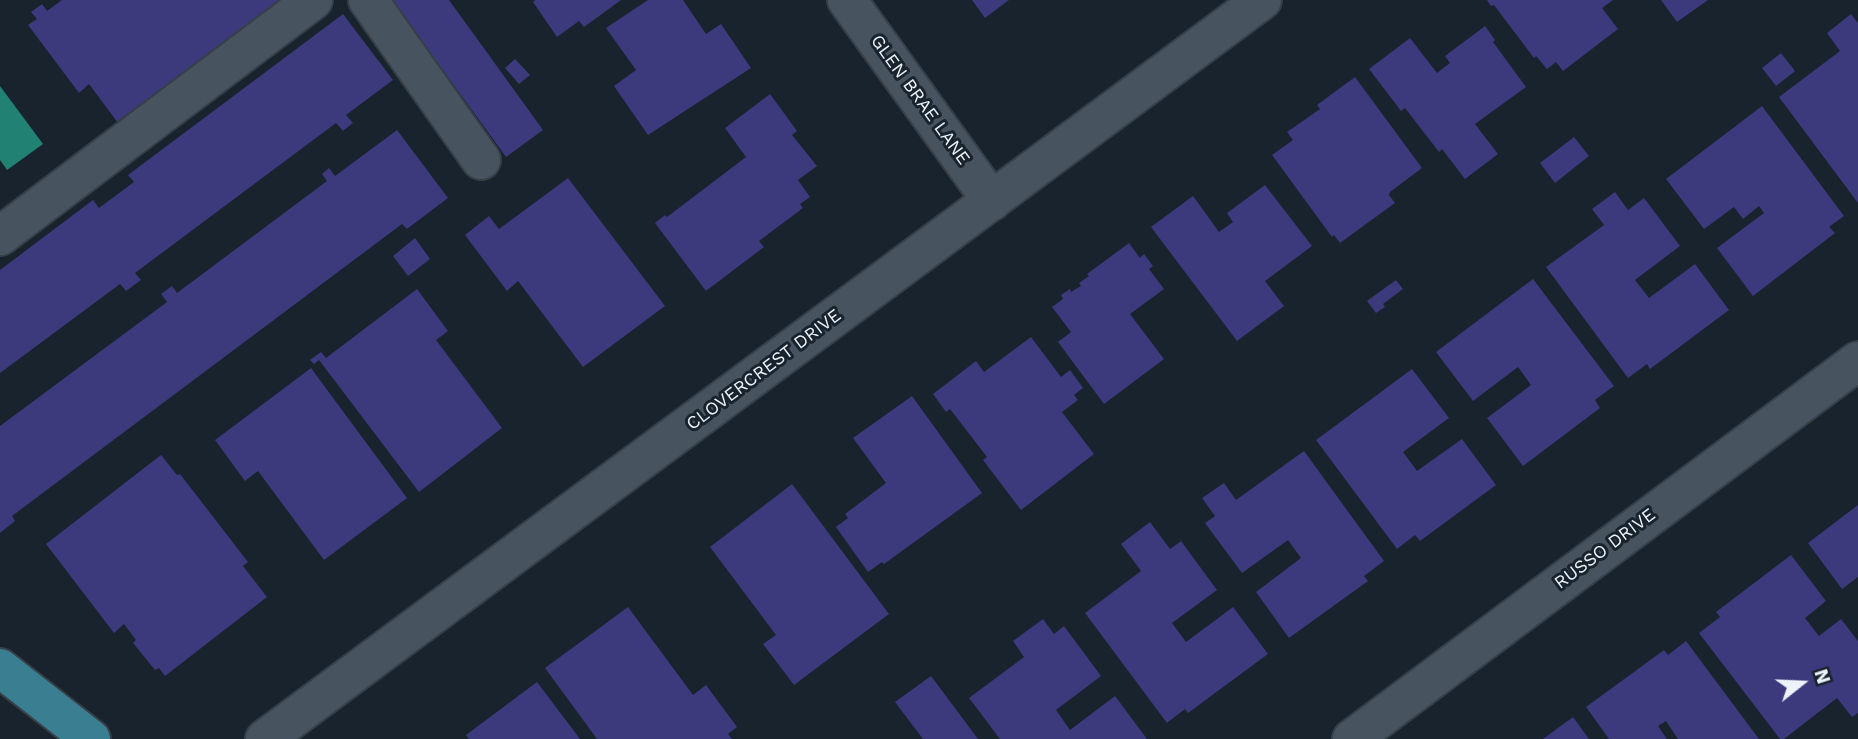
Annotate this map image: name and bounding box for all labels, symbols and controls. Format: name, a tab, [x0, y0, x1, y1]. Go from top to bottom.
street label: GLEN BRAE LANE	[866, 31, 974, 169]
street label: CLOVERCREST DRIVE	[682, 305, 846, 435]
street label: RUSSO DRIVE	[1550, 504, 1660, 594]
north arrow	[1767, 648, 1837, 718]
text: N	[1809, 666, 1836, 687]

